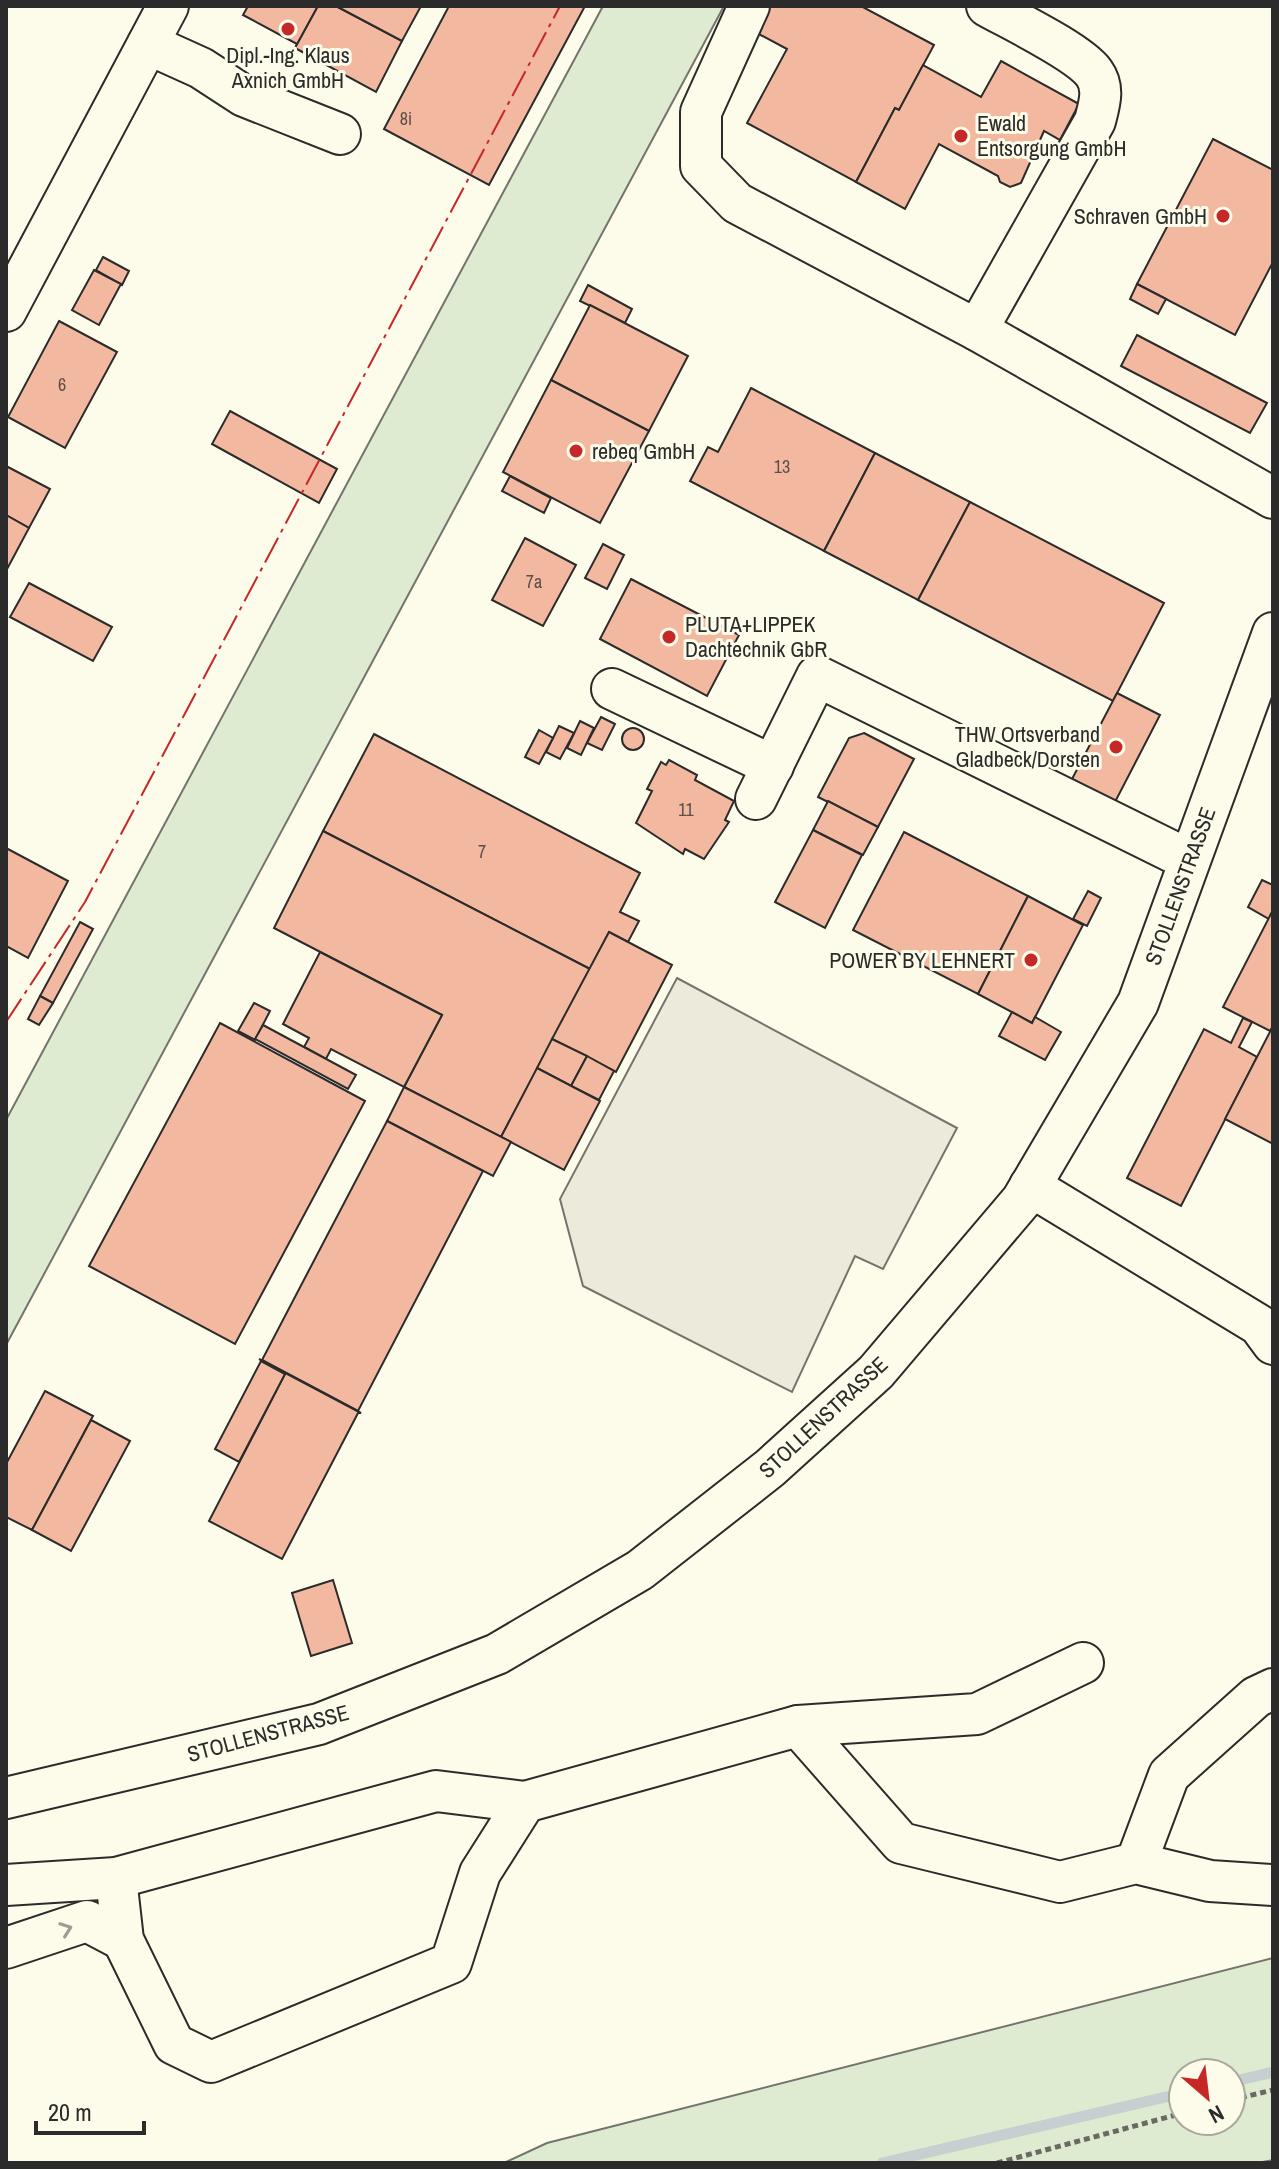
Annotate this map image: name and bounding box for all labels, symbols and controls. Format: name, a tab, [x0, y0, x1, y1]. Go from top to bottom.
marker: Dipl.-Ing. Klaus Axnich GmbH	[279, 20, 297, 38]
place label: Dipl.-Ing. Klaus Axnich GmbH	[226, 40, 350, 95]
house number: 8i	[400, 106, 412, 131]
place label: Ewald Entsorgung GmbH	[977, 108, 1126, 163]
marker: Ewald Entsorgung GmbH	[952, 127, 970, 145]
place label: Schraven GmbH	[1074, 201, 1207, 231]
marker: Schraven GmbH	[1214, 207, 1232, 225]
house number: 6	[58, 372, 66, 397]
place label: rebeq GmbH	[592, 436, 695, 466]
marker: rebeq GmbH	[567, 442, 585, 460]
house number: 13	[774, 454, 790, 479]
house number: 7a	[526, 569, 542, 594]
place label: PLUTA+LIPPEK Dachtechnik GbR	[685, 609, 827, 664]
marker: PLUTA+LIPPEK Dachtechnik GbR	[660, 628, 678, 646]
place label: THW Ortsverband Gladbeck/Dorsten	[955, 719, 1100, 774]
marker: THW Ortsverband Gladbeck/Dorsten	[1107, 738, 1125, 756]
house number: 11	[678, 797, 694, 822]
street label: STOLLENSTRASSE	[1137, 803, 1223, 969]
house number: 7	[478, 839, 486, 864]
place label: POWER BY LEHNERT	[829, 945, 1015, 975]
marker: POWER BY LEHNERT	[1022, 951, 1040, 969]
street label: STOLLENSTRASSE	[752, 1349, 894, 1485]
street label: STOLLENSTRASSE	[184, 1697, 352, 1769]
one-way arrow	[58, 1922, 72, 1939]
north arrow	[1167, 2057, 1247, 2137]
scale bar	[36, 2085, 144, 2135]
text: 20 m	[48, 2096, 92, 2128]
text: N	[1204, 2098, 1229, 2131]

